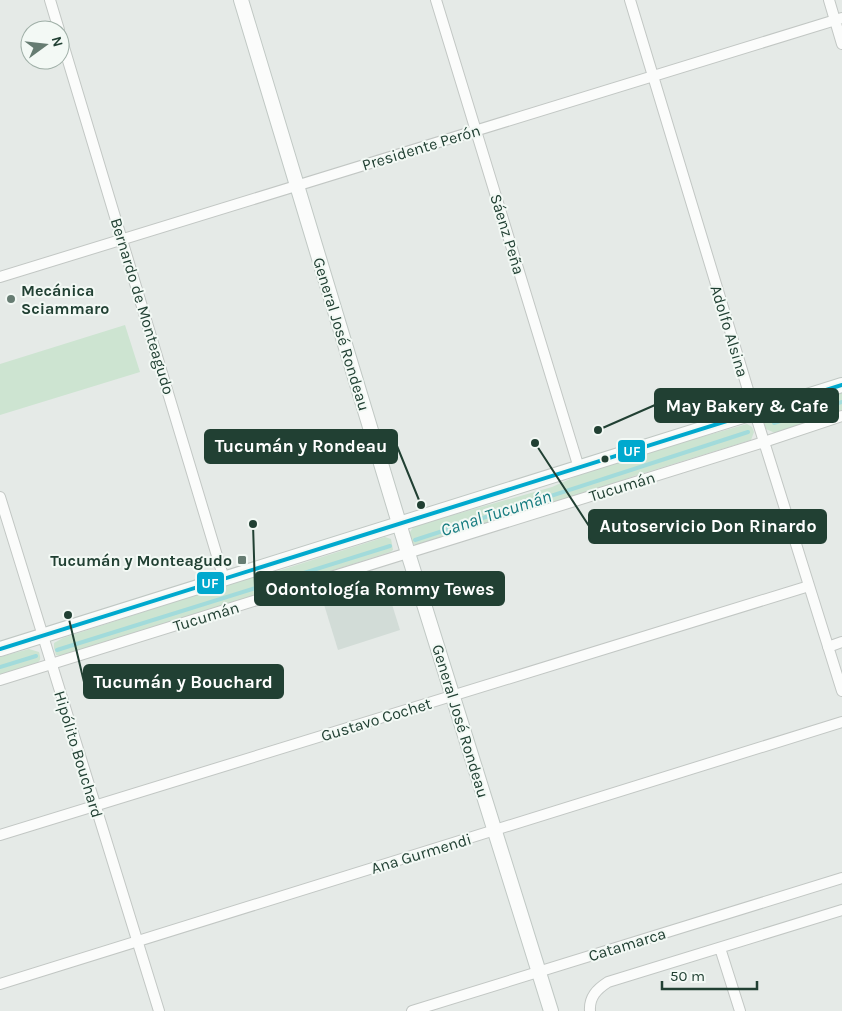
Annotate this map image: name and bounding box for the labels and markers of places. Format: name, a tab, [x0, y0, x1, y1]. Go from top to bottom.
place label: Mecánica Sciammaro	[21, 281, 109, 318]
marker: Mecánica Sciammaro	[5, 293, 17, 305]
callout: May Bakery & Cafe	[655, 389, 838, 422]
callout: Tucumán y Rondeau	[205, 430, 397, 463]
unlabelled marker	[600, 454, 610, 464]
callout: Autoservicio Don Rinardo	[589, 510, 826, 543]
place label: Tucumán y Monteagudo	[50, 551, 232, 570]
marker: Tucumán y Monteagudo	[236, 554, 248, 566]
callout: Odontología Rommy Tewes	[255, 572, 504, 605]
callout: Tucumán y Bouchard	[84, 665, 283, 698]

